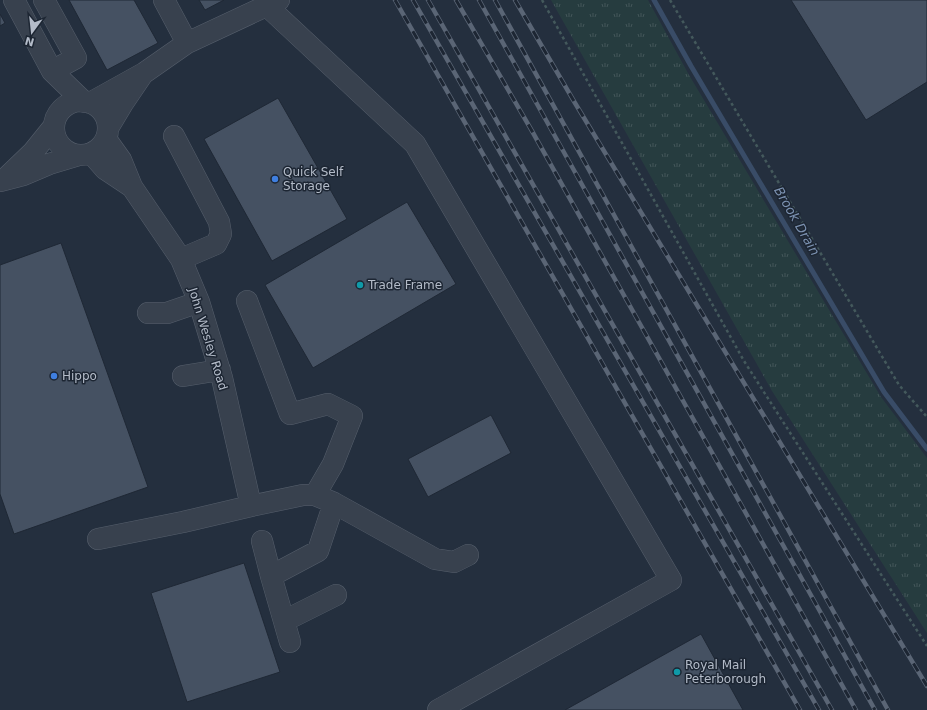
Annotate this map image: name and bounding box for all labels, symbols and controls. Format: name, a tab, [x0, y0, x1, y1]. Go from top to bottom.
north arrow	[12, 12, 52, 52]
text: N	[23, 34, 36, 49]
place label: Quick Self Storage	[283, 165, 344, 193]
marker: Quick Self Storage	[270, 174, 280, 184]
water label: Brook Drain	[771, 184, 823, 258]
place label: Trade Frame	[367, 278, 442, 292]
marker: Trade Frame	[355, 280, 365, 290]
street label: John Wesley Road	[185, 285, 230, 392]
place label: Hippo	[62, 369, 97, 383]
marker: Hippo	[49, 371, 59, 381]
place label: Royal Mail Peterborough	[685, 658, 766, 686]
marker: Royal Mail Peterborough	[672, 667, 682, 677]

